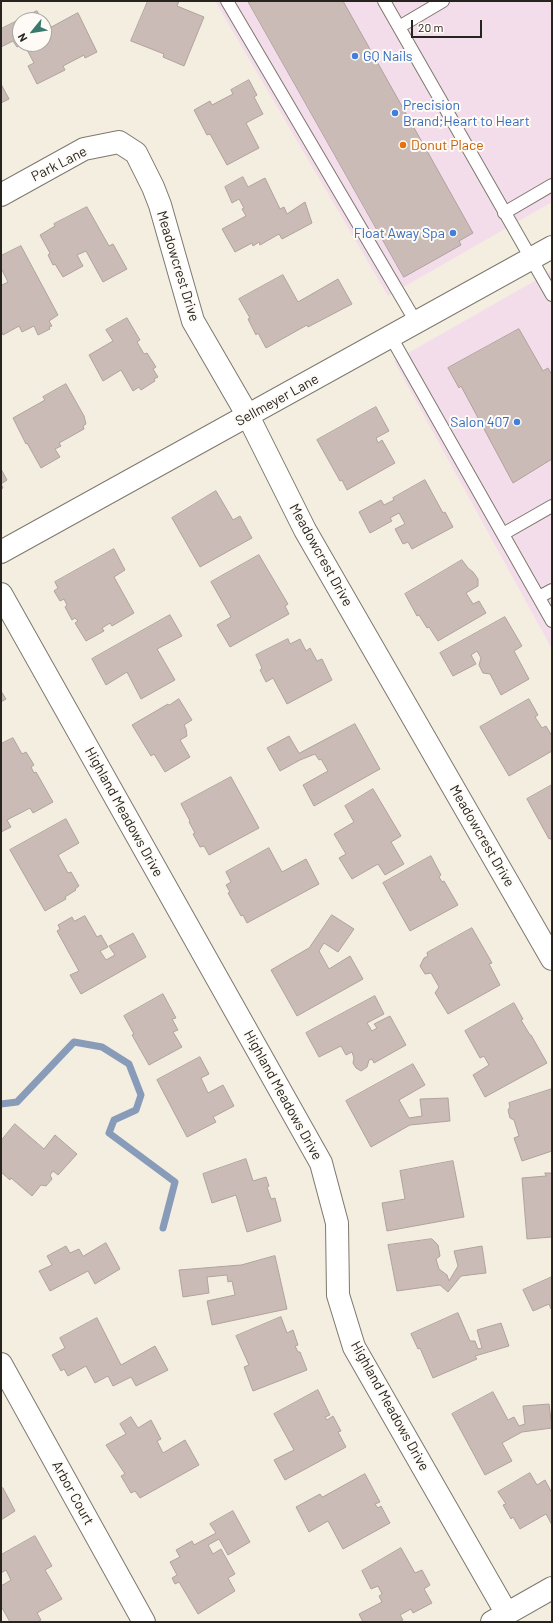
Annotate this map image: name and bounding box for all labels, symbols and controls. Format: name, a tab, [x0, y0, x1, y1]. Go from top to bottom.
north arrow	[12, 12, 52, 52]
scale bar	[413, 12, 484, 38]
text: 20 m	[418, 20, 444, 34]
text: N	[15, 31, 30, 44]
place label: GQ Nails	[363, 48, 413, 64]
marker: GQ Nails	[350, 51, 360, 61]
place label: Precision Brand;Heart to Heart	[403, 97, 530, 130]
marker: Precision Brand;Heart to Heart	[390, 108, 400, 118]
place label: Donut Place	[411, 137, 484, 153]
marker: Donut Place	[398, 140, 408, 150]
street label: Park Lane	[28, 143, 90, 185]
street label: Meadowcrest Drive	[153, 209, 203, 323]
place label: Float Away Spa	[354, 225, 445, 241]
marker: Float Away Spa	[448, 228, 458, 238]
street label: Sellmeyer Lane	[233, 370, 321, 430]
place label: Salon 407	[450, 414, 509, 430]
marker: Salon 407	[512, 417, 522, 427]
street label: Meadowcrest Drive	[286, 501, 356, 609]
street label: Highland Meadows Drive	[81, 744, 167, 880]
street label: Meadowcrest Drive	[446, 782, 518, 890]
street label: Highland Meadows Drive	[240, 1027, 326, 1163]
street label: Highland Meadows Drive	[347, 1338, 433, 1474]
street label: Arbor Court	[49, 1458, 97, 1528]

